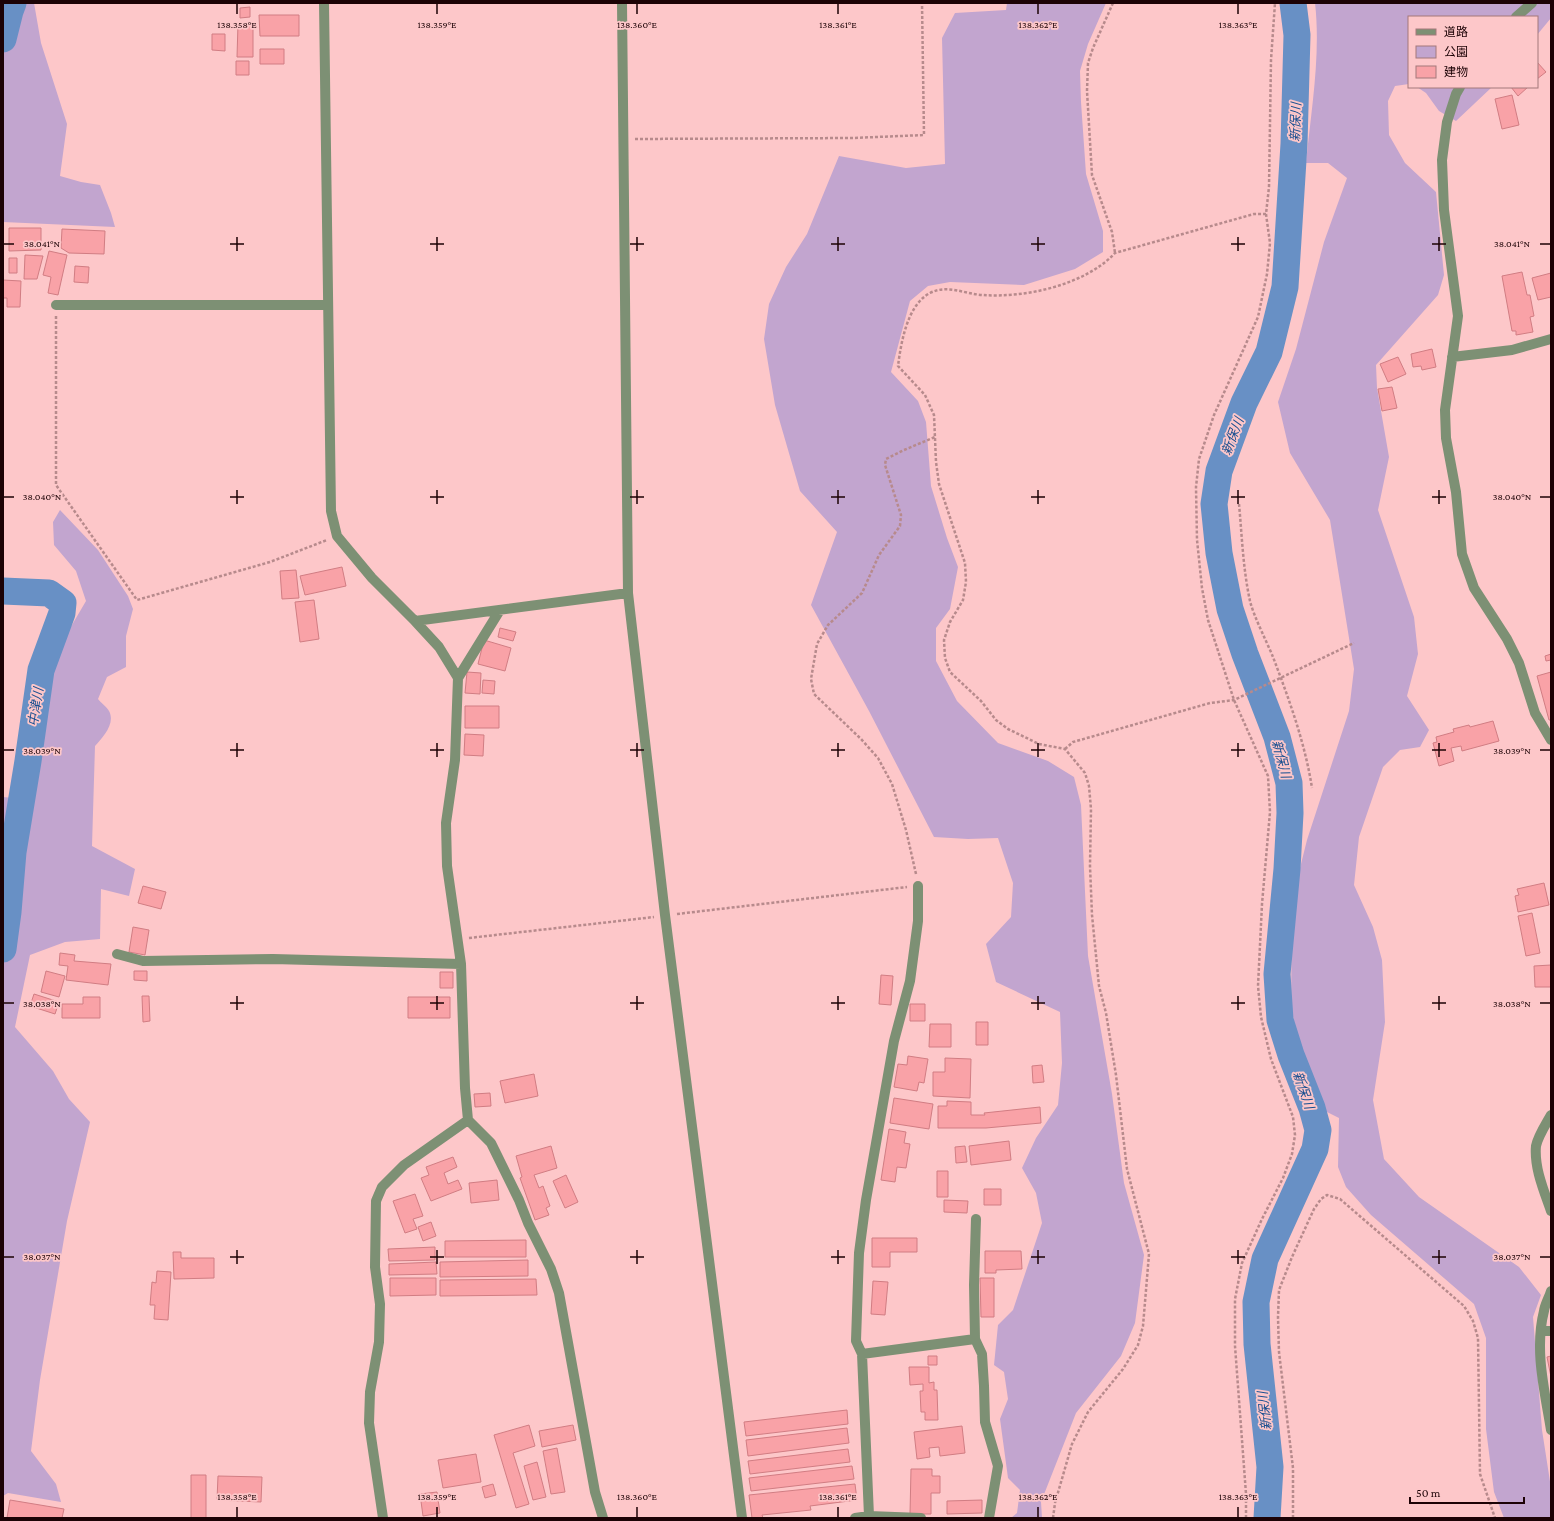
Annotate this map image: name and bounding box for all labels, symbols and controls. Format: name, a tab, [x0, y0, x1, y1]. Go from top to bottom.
legend	[1408, 16, 1538, 88]
text: 138.358°E	[217, 19, 257, 30]
text: 138.359°E	[418, 19, 457, 30]
text: 138.360°E	[617, 19, 658, 30]
text: 138.361°E	[819, 19, 857, 30]
text: 138.362°E	[1019, 19, 1058, 30]
text: 138.363°E	[1219, 19, 1258, 30]
text: 道路	[1444, 25, 1468, 39]
text: 公園	[1444, 45, 1468, 59]
text: 建物	[1444, 65, 1468, 79]
water label: 新保川	[1287, 100, 1304, 142]
text: 38.041°N	[24, 238, 60, 249]
text: 38.041°N	[1494, 238, 1530, 249]
water label: 新保川	[1218, 413, 1247, 457]
text: 38.040°N	[23, 491, 62, 502]
text: 38.040°N	[1493, 491, 1532, 502]
water label: 中津川	[25, 685, 46, 728]
water label: 新保川	[1269, 738, 1294, 782]
text: 38.039°N	[23, 745, 61, 756]
text: 38.039°N	[1493, 745, 1531, 756]
text: 38.038°N	[23, 998, 61, 1009]
text: 38.038°N	[1493, 998, 1531, 1009]
water label: 新保川	[1290, 1069, 1318, 1113]
text: 38.037°N	[24, 1251, 61, 1262]
text: 38.037°N	[1494, 1251, 1531, 1262]
water label: 新保川	[1255, 1389, 1274, 1431]
scale bar	[1410, 1479, 1524, 1505]
text: 50 m	[1416, 1486, 1441, 1500]
text: 138.358°E	[217, 1491, 257, 1502]
text: 138.359°E	[418, 1491, 457, 1502]
text: 138.360°E	[617, 1491, 658, 1502]
text: 138.361°E	[819, 1491, 857, 1502]
text: 138.362°E	[1019, 1491, 1058, 1502]
text: 138.363°E	[1219, 1491, 1258, 1502]

